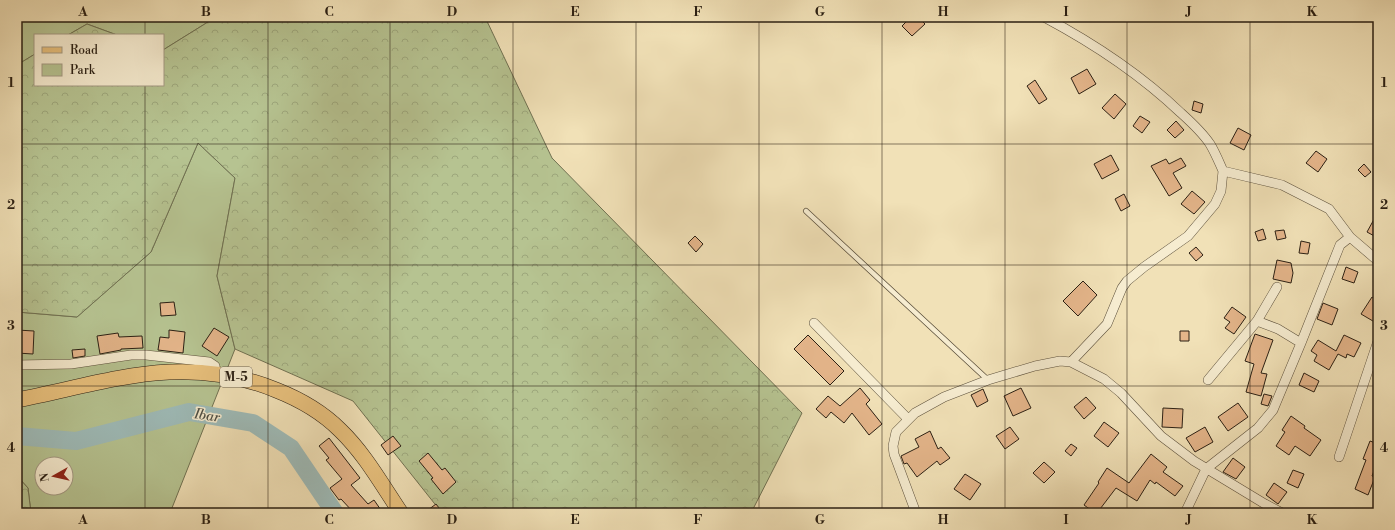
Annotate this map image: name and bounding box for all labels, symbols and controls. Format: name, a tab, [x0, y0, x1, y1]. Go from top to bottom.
text: A	[77, 4, 88, 20]
text: B	[201, 4, 211, 20]
text: C	[324, 4, 334, 20]
text: D	[447, 4, 457, 20]
text: E	[570, 4, 580, 20]
text: F	[693, 4, 703, 20]
text: G	[815, 4, 826, 20]
text: H	[938, 4, 949, 20]
text: I	[1063, 4, 1069, 20]
text: J	[1184, 4, 1192, 20]
text: K	[1307, 4, 1318, 20]
legend	[34, 34, 164, 86]
text: Road	[70, 43, 98, 58]
text: Park	[70, 63, 96, 78]
text: 1	[8, 75, 15, 91]
text: 1	[1381, 75, 1388, 91]
text: 2	[7, 197, 15, 213]
text: 2	[1380, 197, 1388, 213]
text: 3	[7, 318, 15, 334]
text: 3	[1380, 318, 1388, 334]
road number: M-5	[220, 367, 252, 387]
water label: Ibar	[192, 405, 222, 427]
text: 4	[7, 440, 16, 456]
text: 4	[1380, 440, 1389, 456]
north arrow	[34, 456, 74, 496]
text: N	[38, 472, 53, 483]
text: A	[77, 512, 88, 528]
text: B	[201, 512, 211, 528]
text: C	[324, 512, 334, 528]
text: D	[447, 512, 457, 528]
text: E	[570, 512, 580, 528]
text: F	[693, 512, 703, 528]
text: G	[815, 512, 826, 528]
text: H	[938, 512, 949, 528]
text: I	[1063, 512, 1069, 528]
text: J	[1184, 512, 1192, 528]
text: K	[1307, 512, 1318, 528]

